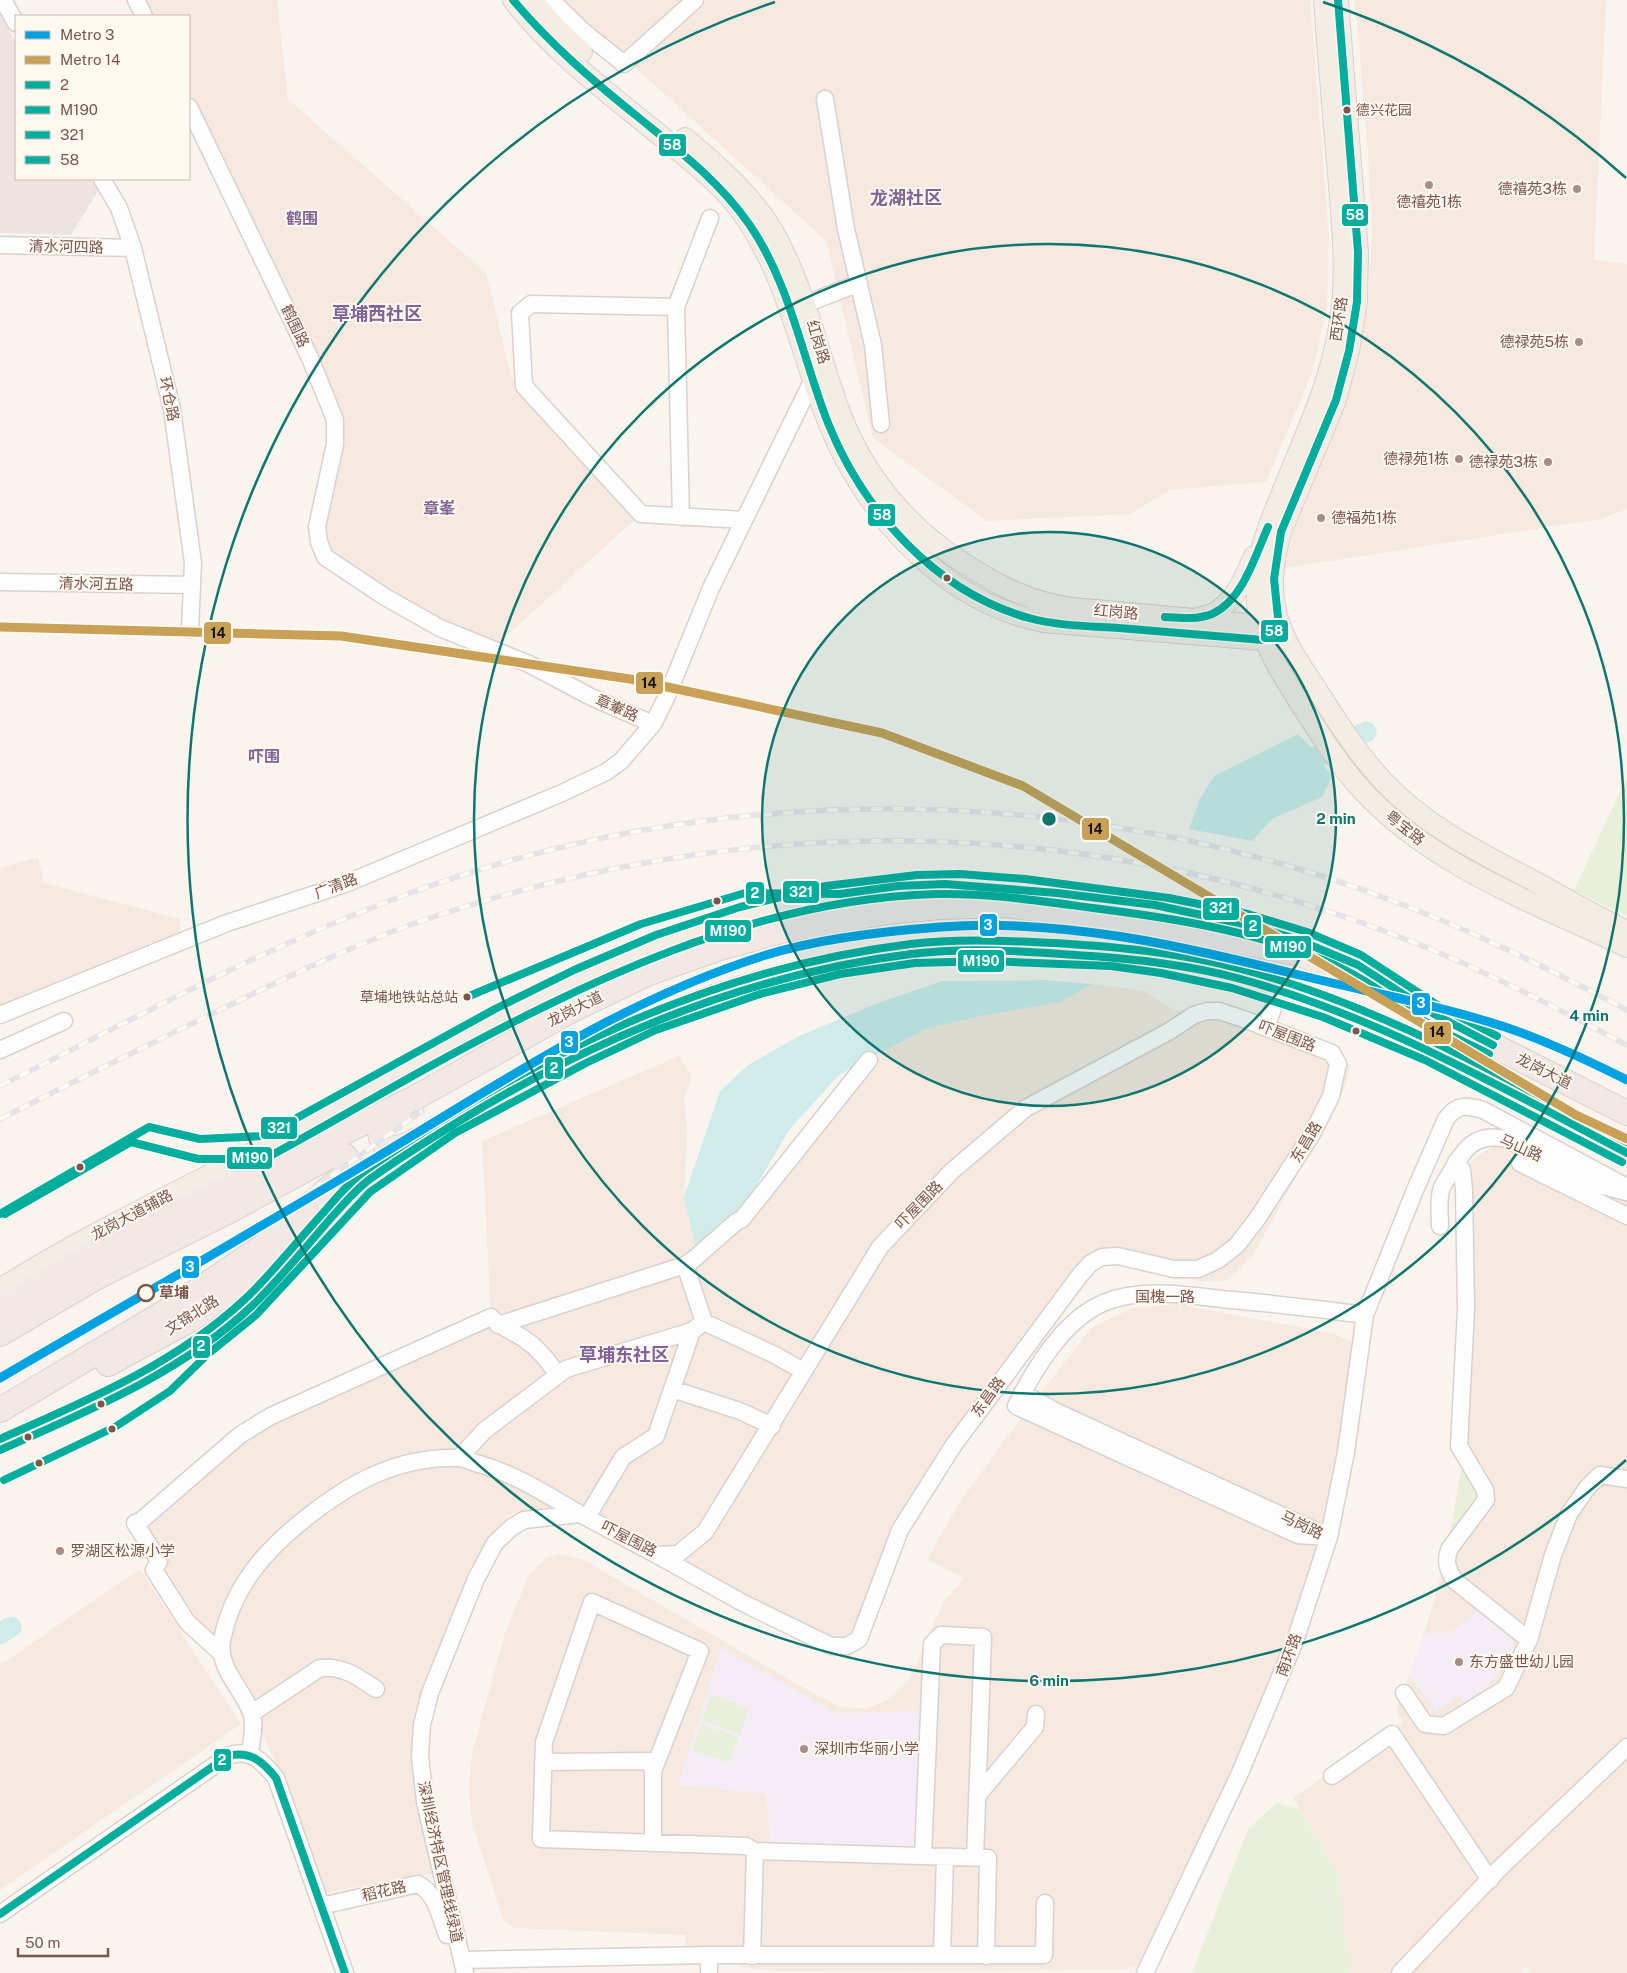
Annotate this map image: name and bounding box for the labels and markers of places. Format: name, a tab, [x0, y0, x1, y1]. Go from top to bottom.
place label: 德兴花园	[1356, 102, 1412, 118]
marker: 德兴花园	[1342, 105, 1352, 115]
marker: 德禧苑1栋	[1423, 179, 1435, 191]
place label: 德禧苑3栋	[1498, 180, 1567, 197]
marker: 德禧苑3栋	[1571, 183, 1583, 195]
place label: 德禧苑1栋	[1396, 193, 1462, 210]
place label: 德禄苑5栋	[1499, 333, 1569, 350]
marker: 德禄苑5栋	[1573, 336, 1585, 348]
place label: 德禄苑1栋	[1383, 450, 1449, 467]
marker: 德禄苑1栋	[1453, 453, 1465, 465]
place label: 德禄苑3栋	[1469, 453, 1538, 470]
marker: 德禄苑3栋	[1542, 456, 1554, 468]
place label: 德福苑1栋	[1331, 509, 1397, 526]
marker: 德福苑1栋	[1315, 512, 1327, 524]
unlabelled marker	[942, 573, 952, 583]
centre of rings	[1040, 810, 1058, 828]
unlabelled marker	[712, 896, 722, 906]
place label: 草埔地铁站总站	[360, 989, 458, 1005]
marker: 草埔地铁站总站	[462, 992, 472, 1002]
unlabelled marker	[1351, 1026, 1361, 1036]
unlabelled marker	[75, 1162, 85, 1172]
marker: 草埔	[137, 1284, 155, 1302]
place label: 草埔	[159, 1284, 189, 1301]
unlabelled marker	[96, 1399, 106, 1409]
unlabelled marker	[107, 1424, 117, 1434]
unlabelled marker	[23, 1432, 33, 1442]
unlabelled marker	[34, 1458, 44, 1468]
place label: 罗湖区松源小学	[70, 1542, 175, 1559]
marker: 罗湖区松源小学	[54, 1545, 66, 1557]
place label: 东方盛世幼儿园	[1469, 1653, 1574, 1670]
marker: 东方盛世幼儿园	[1453, 1656, 1465, 1668]
place label: 深圳市华丽小学	[814, 1740, 919, 1757]
marker: 深圳市华丽小学	[798, 1743, 810, 1755]

